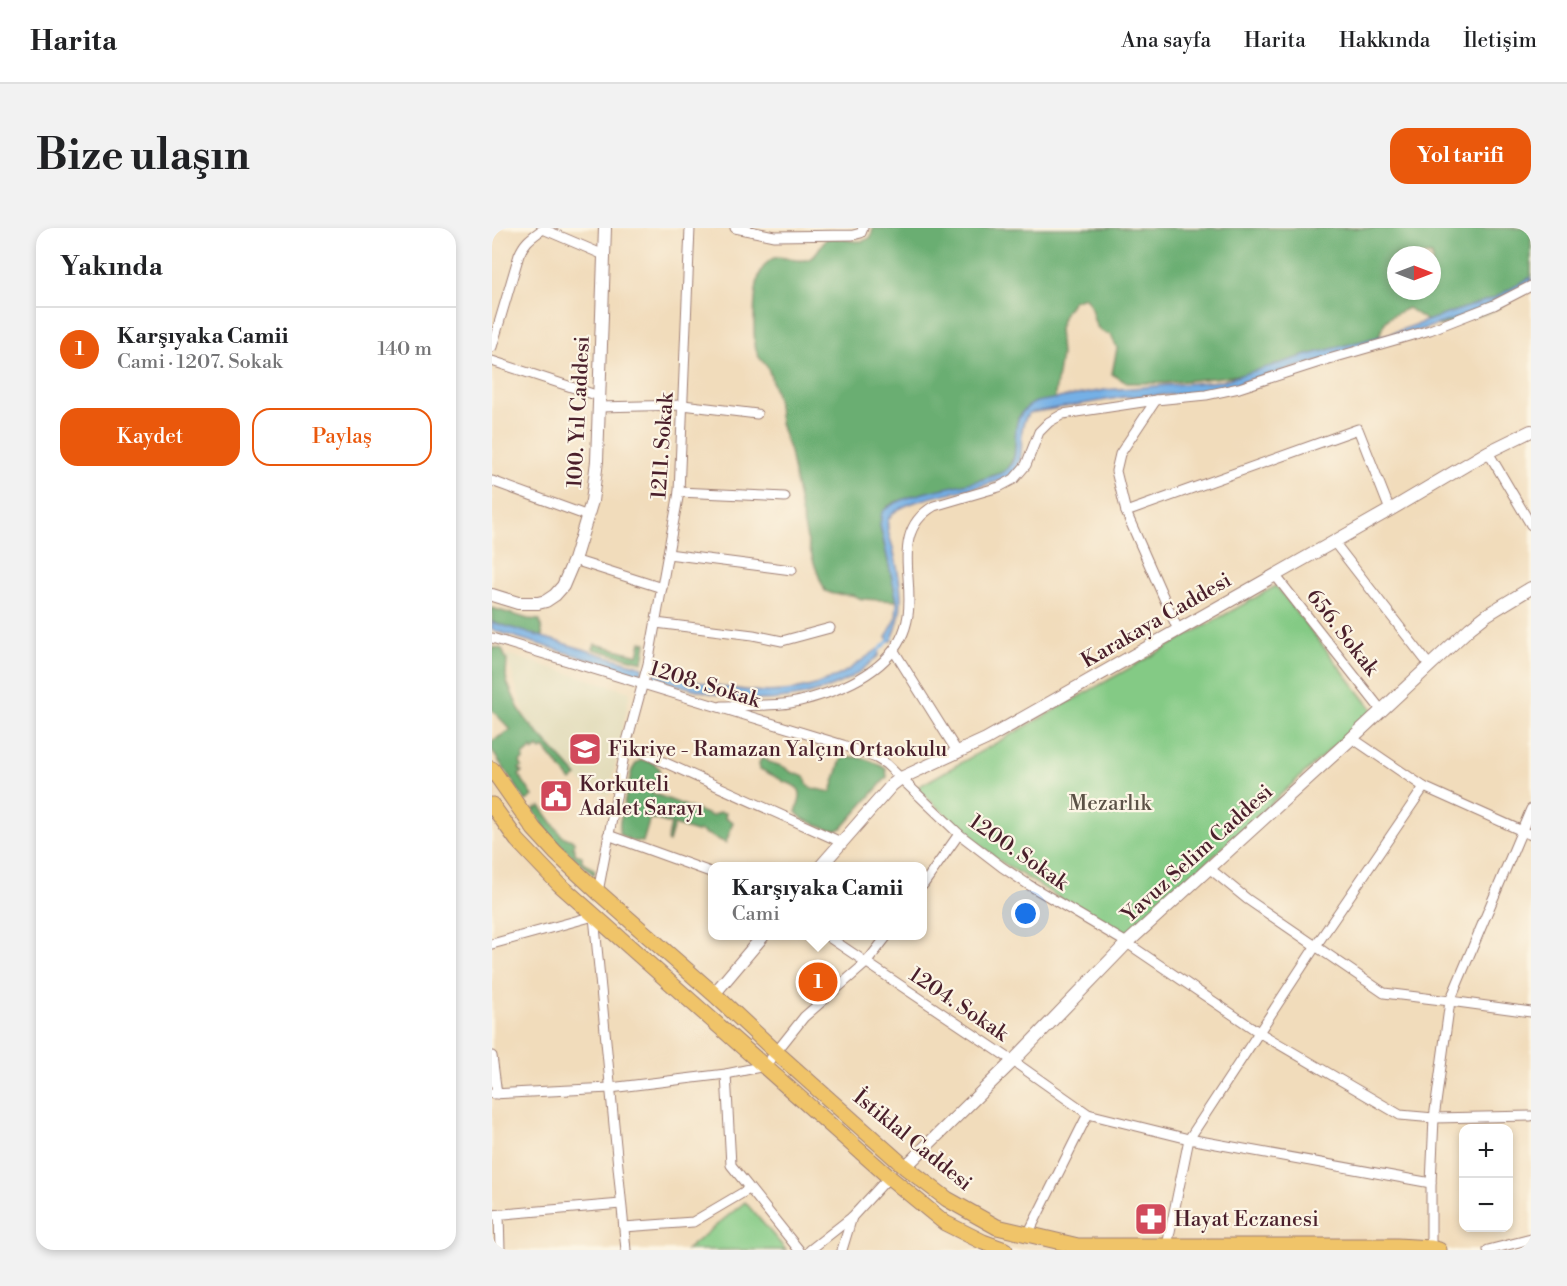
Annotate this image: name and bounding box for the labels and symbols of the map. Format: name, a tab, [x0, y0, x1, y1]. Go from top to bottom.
north arrow	[1387, 246, 1441, 300]
street label: 100. Yıl Caddesi	[562, 335, 596, 489]
street label: 1211. Sokak	[646, 391, 680, 500]
street label: Karakaya Caddesi	[1077, 567, 1236, 674]
street label: 656. Sokak	[1300, 584, 1385, 682]
street label: 1208. Sokak	[646, 656, 764, 714]
school or university icon: Fikriye - Ramazan Yalçın Ortaokulu	[567, 731, 603, 767]
place label: Fikriye - Ramazan Yalçın Ortaokulu	[608, 737, 947, 763]
place label: Korkuteli Adalet Sarayı	[578, 772, 704, 822]
public building icon: Korkuteli Adalet Sarayı	[538, 778, 574, 814]
street label: Yavuz Selim Caddesi	[1116, 779, 1279, 929]
park label: Mezarlık	[1069, 791, 1152, 817]
street label: 1200. Sokak	[964, 809, 1074, 897]
your location	[1011, 899, 1040, 928]
pin: 1	[798, 960, 838, 1005]
street label: 1204. Sokak	[904, 962, 1014, 1048]
street label: İstiklal Caddesi	[848, 1083, 978, 1197]
pharmacy icon: Hayat Eczanesi	[1133, 1201, 1169, 1237]
place label: Hayat Eczanesi	[1174, 1207, 1319, 1233]

